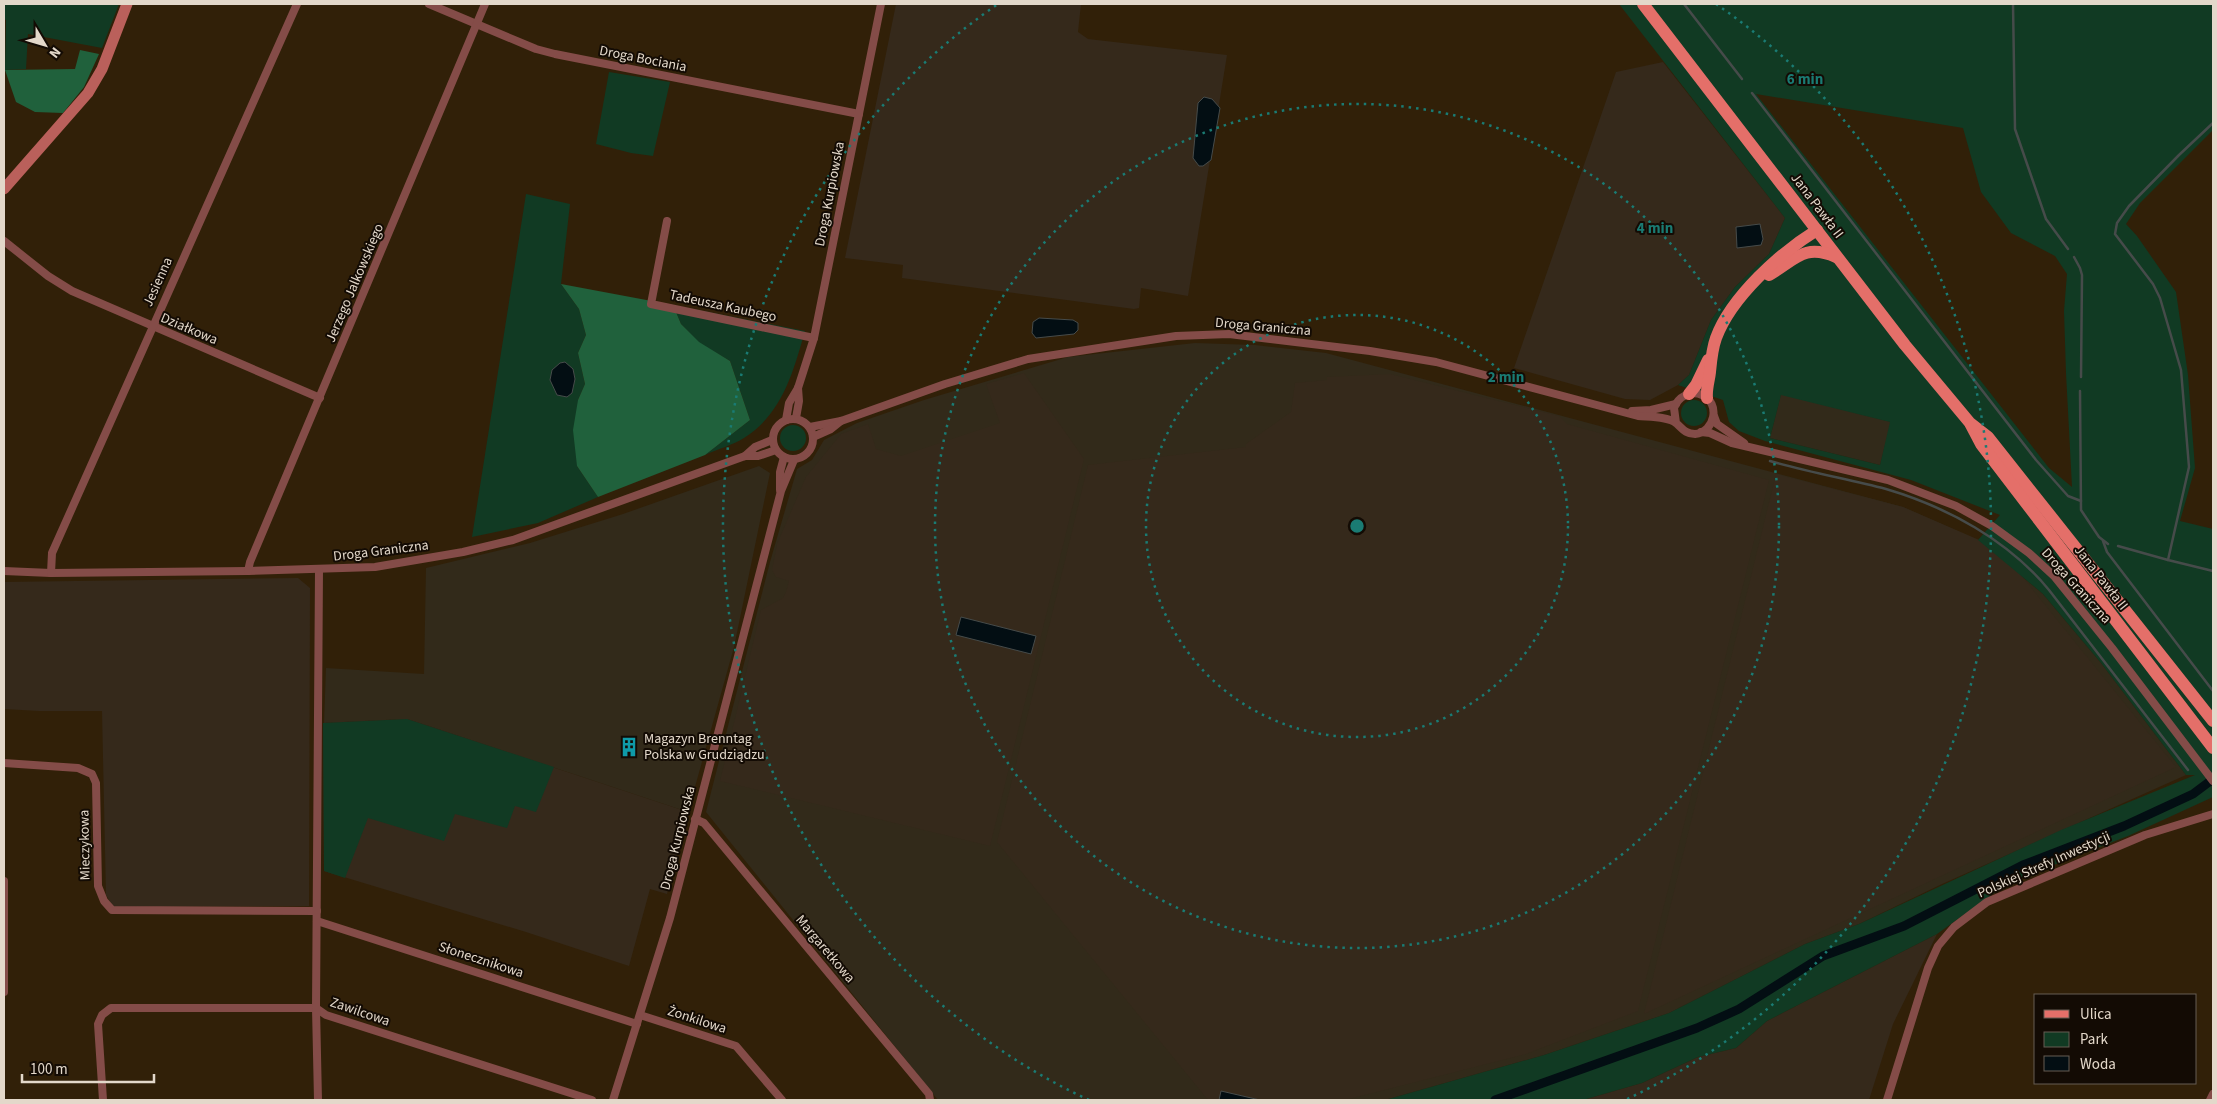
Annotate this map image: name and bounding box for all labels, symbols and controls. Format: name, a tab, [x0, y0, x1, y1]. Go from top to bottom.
north arrow	[20, 20, 70, 70]
street label: Droga Bociania	[598, 41, 688, 77]
text: N	[44, 43, 65, 62]
text: 6 min	[1787, 69, 1823, 90]
street label: Droga Kurpiowska	[810, 140, 850, 248]
street label: Jana Pawła II	[1786, 169, 1848, 243]
text: 4 min	[1637, 218, 1673, 239]
street label: Jerzego Jalkowskiego	[321, 220, 389, 346]
street label: Jesienna	[138, 254, 178, 310]
street label: Tadeusza Kaubego	[668, 285, 778, 327]
street label: Działkowa	[157, 308, 221, 350]
street label: Droga Graniczna	[1214, 313, 1312, 341]
text: 2 min	[1488, 367, 1524, 388]
centre of rings	[1348, 517, 1366, 535]
street label: Droga Graniczna	[332, 535, 430, 567]
street label: Jana Pawła II	[2069, 541, 2133, 615]
street label: Droga Graniczna	[2036, 544, 2116, 628]
place label: Magazyn Brenntag Polska w Grudziądzu	[644, 729, 765, 765]
building icon: Magazyn Brenntag Polska w Grudziądzu	[618, 736, 640, 758]
street label: Droga Kurpiowska	[655, 784, 701, 892]
street label: Mieczykowa	[74, 810, 96, 880]
street label: Polskiej Strefy Inwestycji	[1974, 827, 2114, 903]
street label: Margaretkowa	[791, 911, 859, 987]
street label: Słonecznikowa	[436, 937, 526, 983]
street label: Zawilcowa	[327, 992, 393, 1032]
legend	[2034, 994, 2197, 1084]
street label: Żonkilowa	[665, 1001, 729, 1039]
text: Ulica	[2080, 1004, 2111, 1025]
text: Park	[2080, 1029, 2109, 1050]
scale bar	[22, 1052, 155, 1084]
text: Woda	[2080, 1054, 2116, 1075]
text: 100 m	[30, 1059, 68, 1080]

